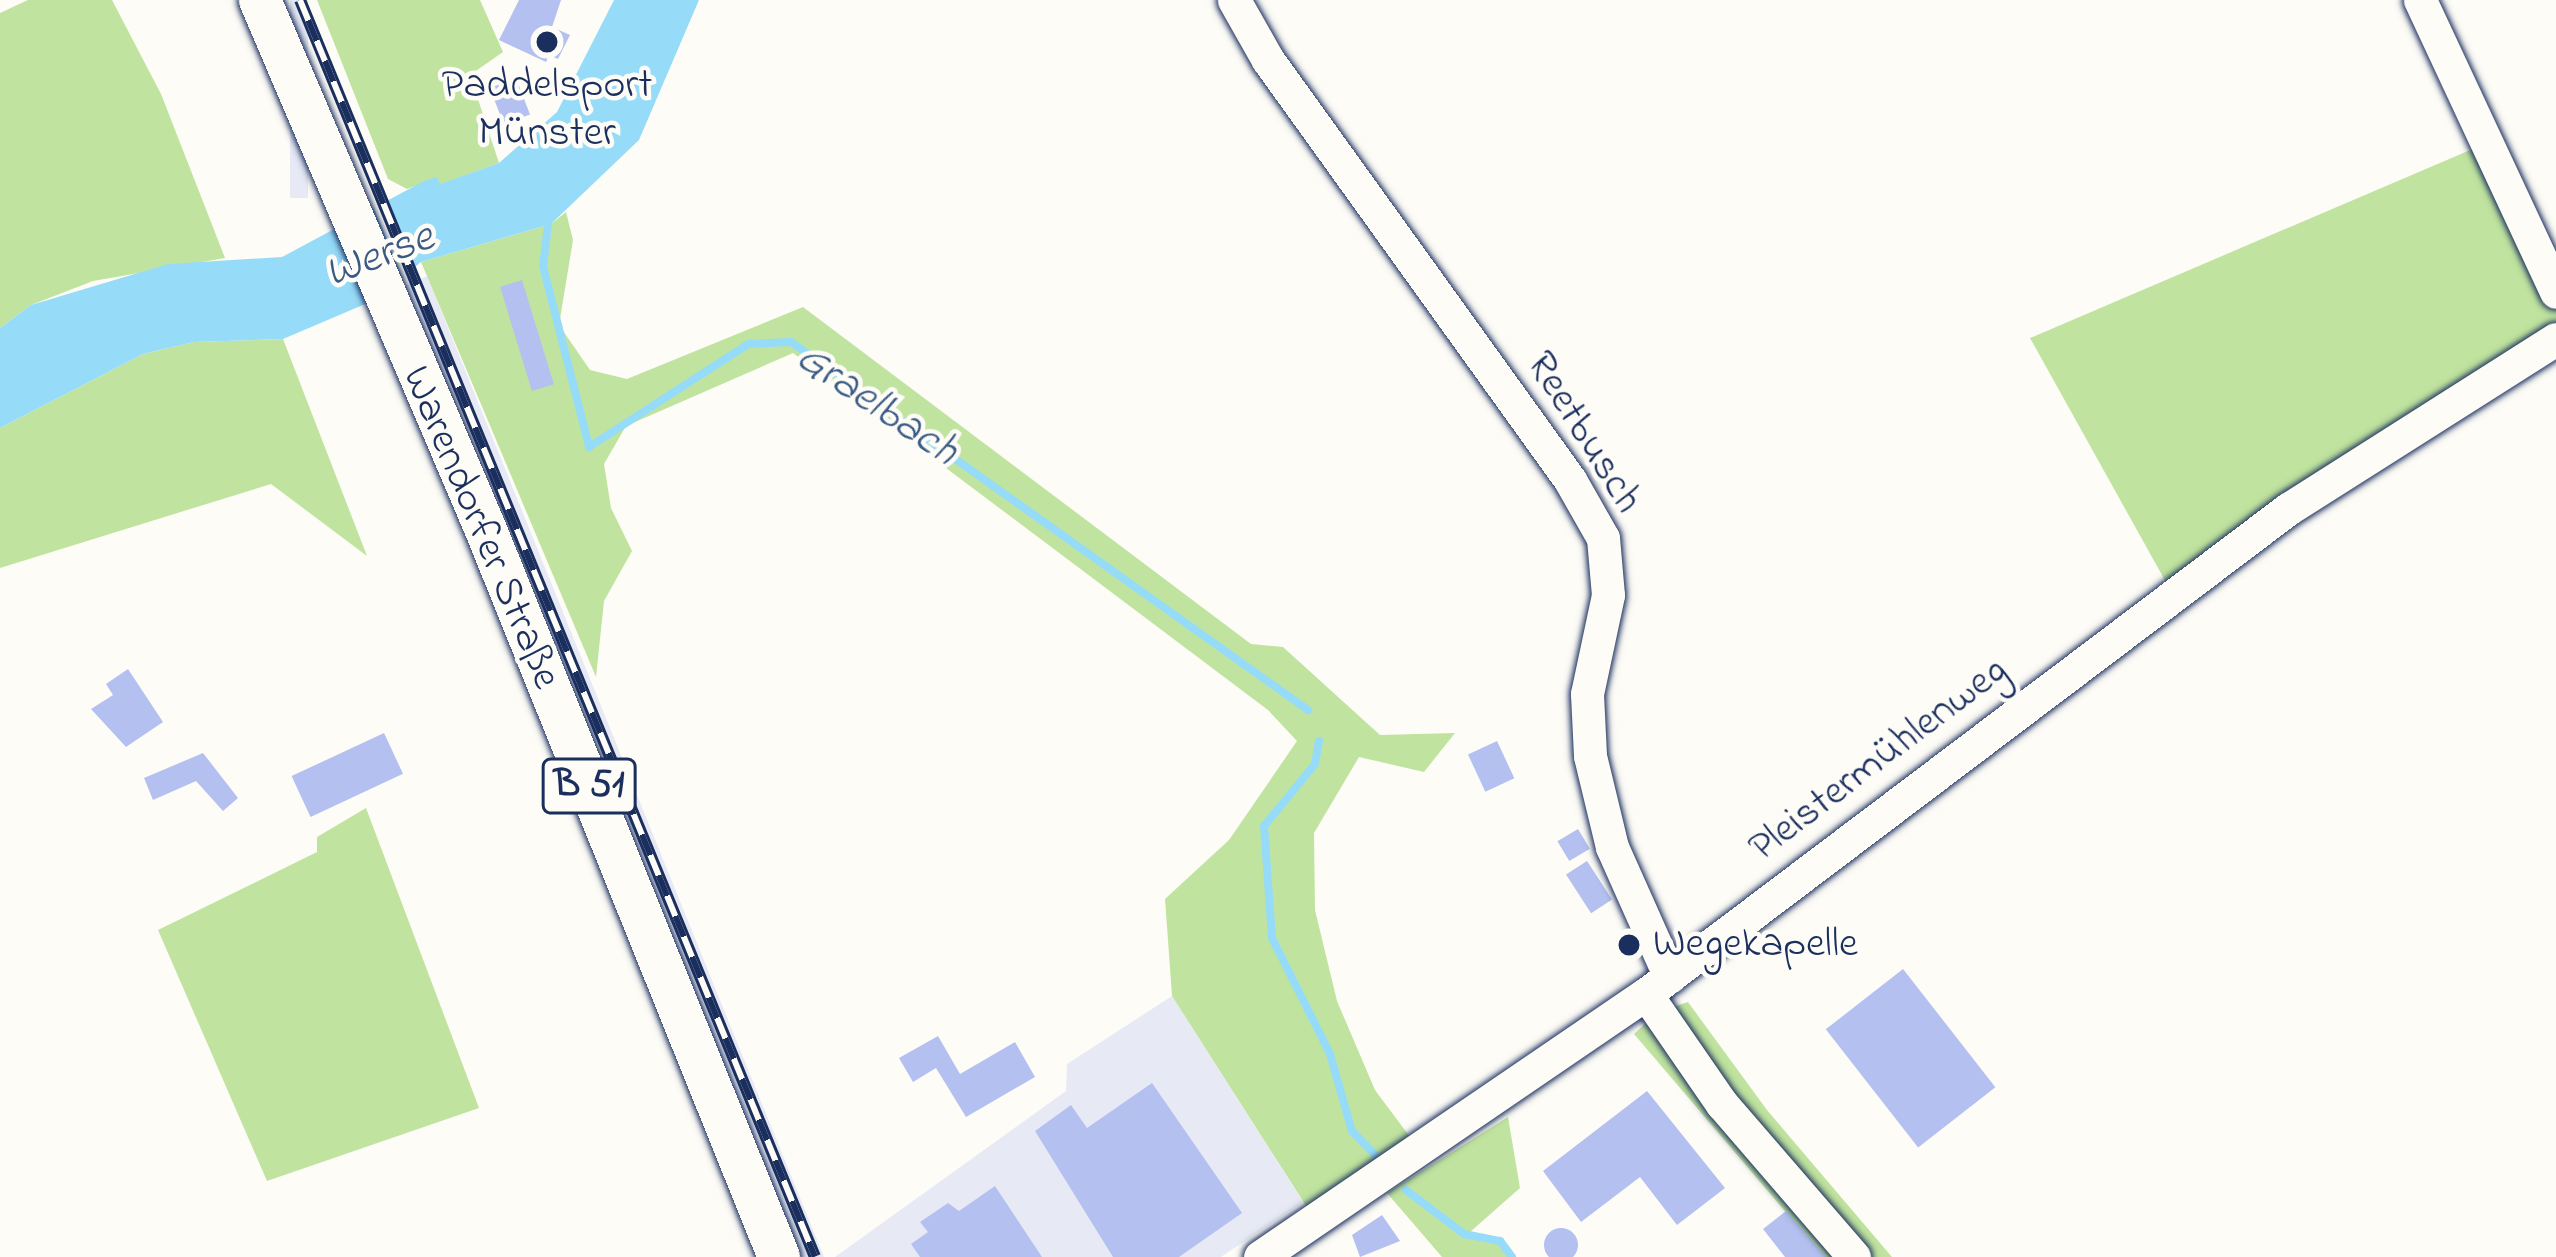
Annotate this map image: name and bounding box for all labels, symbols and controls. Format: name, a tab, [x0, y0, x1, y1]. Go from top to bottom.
marker: Paddelsport Münster	[534, 29, 560, 55]
place label: Paddelsport Münster	[442, 61, 652, 160]
water label: Werse	[318, 212, 442, 302]
water label: Graelbach	[785, 332, 967, 480]
street label: Reetbusch	[1514, 343, 1652, 523]
street label: Warendorfer Straße	[389, 359, 571, 697]
street label: Pleistermühlenweg	[1740, 646, 2018, 874]
road number: B 51	[541, 753, 637, 819]
place label: Wegekapelle	[1653, 920, 1858, 970]
marker: Wegekapelle	[1616, 932, 1642, 958]

